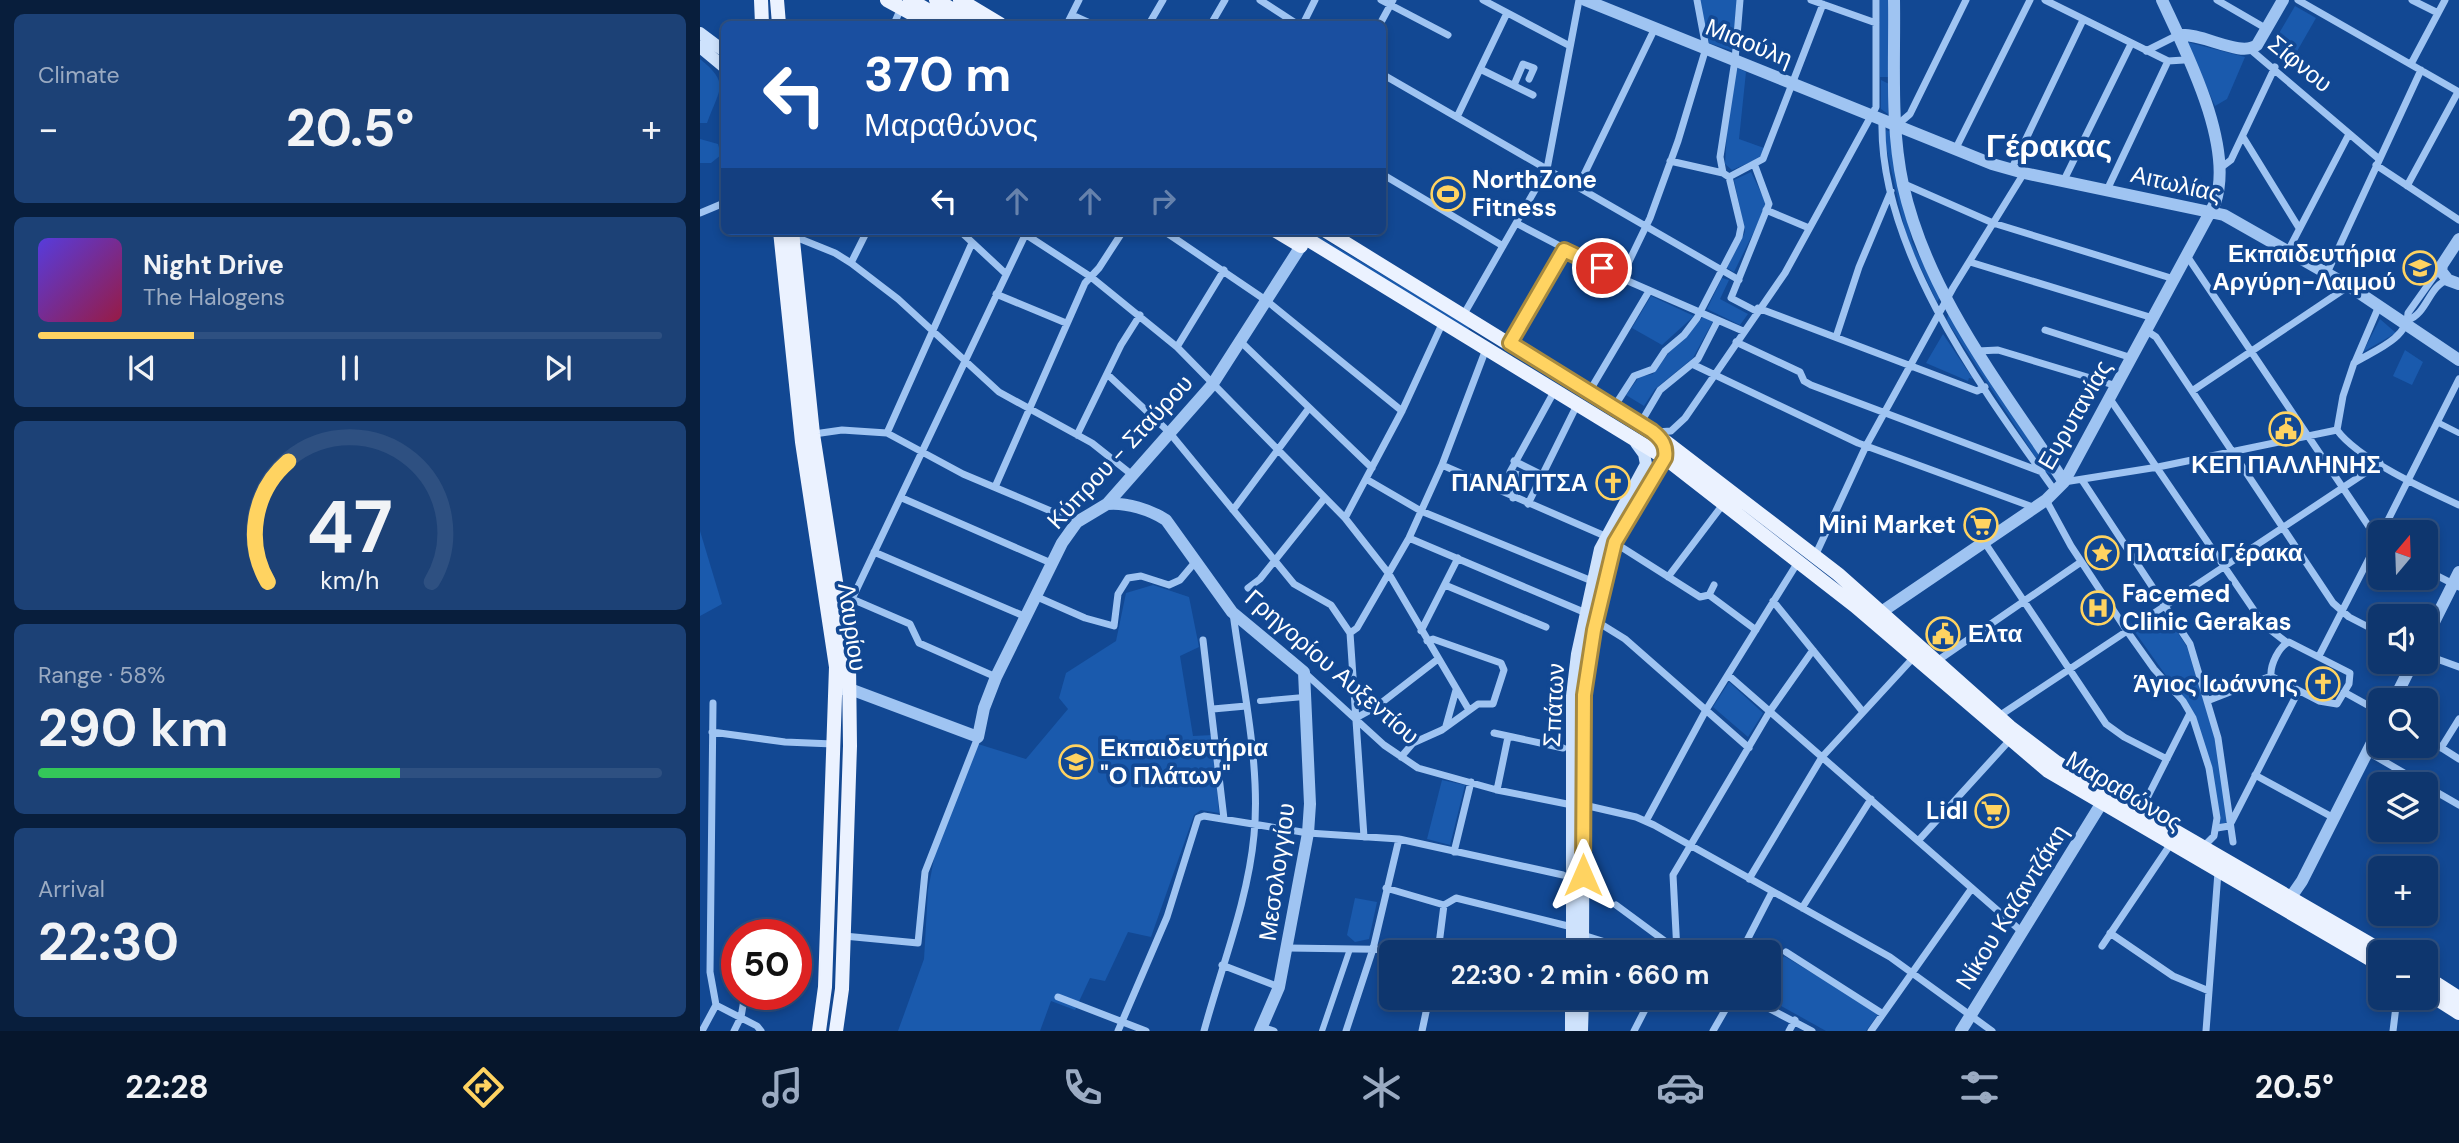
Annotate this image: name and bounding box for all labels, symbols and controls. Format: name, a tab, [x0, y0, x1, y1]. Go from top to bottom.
street label: Μιαούλη	[1701, 11, 1797, 74]
street label: Σίφνου	[2262, 28, 2339, 99]
text: 370 m	[864, 42, 1011, 106]
icon: left	[749, 49, 840, 140]
text: Climate	[38, 60, 120, 90]
text: 20.5°	[286, 94, 414, 162]
text: −	[38, 104, 59, 154]
text: +	[641, 104, 662, 154]
text: Μαραθώνος	[864, 104, 1038, 146]
district label: Γέρακας	[1986, 125, 2112, 167]
street label: Αιτωλίας	[2128, 158, 2224, 209]
place label: NorthZone Fitness	[1472, 164, 1597, 223]
sports icon: NorthZone Fitness	[1429, 175, 1467, 213]
icon: left	[925, 182, 963, 220]
icon: ahead	[998, 182, 1036, 220]
icon: ahead	[1071, 182, 1109, 220]
icon: right	[1144, 182, 1182, 220]
pin	[1572, 238, 1632, 298]
place label: Εκπαιδευτήρια Αργύρη-Λαιμού	[2212, 238, 2396, 297]
text: Night Drive	[143, 248, 284, 282]
icon: arrive	[1583, 249, 1621, 287]
school or university icon: Εκπαιδευτήρια Αργύρη-Λαιμού	[2401, 249, 2439, 287]
text: The Halogens	[143, 282, 285, 312]
icon: previous	[123, 349, 161, 387]
icon: pause	[331, 349, 369, 387]
icon: next	[539, 349, 577, 387]
street label: Ευρυτανίας	[2031, 354, 2118, 475]
street label: Κύπρου - Σταύρου	[1040, 368, 1199, 536]
public building icon: ΚΕΠ ΠΑΛΛΗΝΗΣ	[2267, 410, 2305, 448]
place label: ΚΕΠ ΠΑΛΛΗΝΗΣ	[2191, 449, 2381, 480]
church icon: ΠΑΝΑΓΙΤΣΑ	[1594, 464, 1632, 502]
place label: ΠΑΝΑΓΙΤΣΑ	[1451, 467, 1588, 498]
text: 47	[307, 480, 393, 575]
supermarket icon: Mini Market	[1962, 506, 2000, 544]
place label: Mini Market	[1818, 509, 1956, 540]
north arrow	[2368, 520, 2438, 590]
map controls	[2368, 520, 2438, 1010]
place icon: Πλατεία Γέρακα	[2083, 534, 2121, 572]
place label: Πλατεία Γέρακα	[2126, 537, 2303, 568]
text: km/h	[320, 563, 380, 596]
place label: Facemed Clinic Gerakas	[2122, 578, 2292, 637]
street label: Λαυρίου	[831, 581, 874, 673]
street label: Γρηγορίου Αυξεντίου	[1239, 582, 1426, 751]
hospital icon: Facemed Clinic Gerakas	[2079, 589, 2117, 627]
button: sound	[2368, 604, 2438, 674]
public building icon: Ελτα	[1924, 615, 1962, 653]
place label: Ελτα	[1968, 618, 2022, 649]
text: Range · 58%	[38, 660, 165, 690]
street label: Σπάτων	[1536, 662, 1571, 748]
church icon: Άγιος Ιωάννης	[2304, 665, 2342, 703]
place label: Άγιος Ιωάννης	[2133, 668, 2298, 699]
button: search	[2368, 688, 2438, 758]
text: 290 km	[38, 694, 229, 762]
place label: Εκπαιδευτήρια "Ο Πλάτων"	[1100, 732, 1268, 791]
school or university icon: Εκπαιδευτήρια "Ο Πλάτων"	[1057, 743, 1095, 781]
street label: Μαραθώνος	[2060, 744, 2188, 837]
button: layers	[2368, 772, 2438, 842]
supermarket icon: Lidl	[1973, 792, 2011, 830]
place label: Lidl	[1926, 795, 1968, 826]
street label: Μεσολογγίου	[1251, 801, 1302, 943]
street label: Νίκου Καζαντζάκη	[1948, 818, 2075, 995]
position arrow	[1546, 838, 1620, 912]
button: +	[2368, 856, 2438, 926]
text: Arrival	[38, 874, 105, 904]
text: 22:30	[38, 908, 179, 976]
speed limit sign: 50	[721, 919, 812, 1010]
button: −	[2368, 940, 2438, 1010]
text: 22:30 · 2 min · 660 m	[1451, 958, 1709, 992]
icon: directions	[459, 1063, 508, 1112]
icon: music	[758, 1063, 807, 1112]
icon: phone	[1058, 1063, 1107, 1112]
icon: climate	[1357, 1063, 1406, 1112]
icon: car	[1656, 1063, 1705, 1112]
icon: filters	[1955, 1063, 2004, 1112]
text: 22:28	[125, 1066, 209, 1108]
text: 20.5°	[2255, 1066, 2334, 1108]

